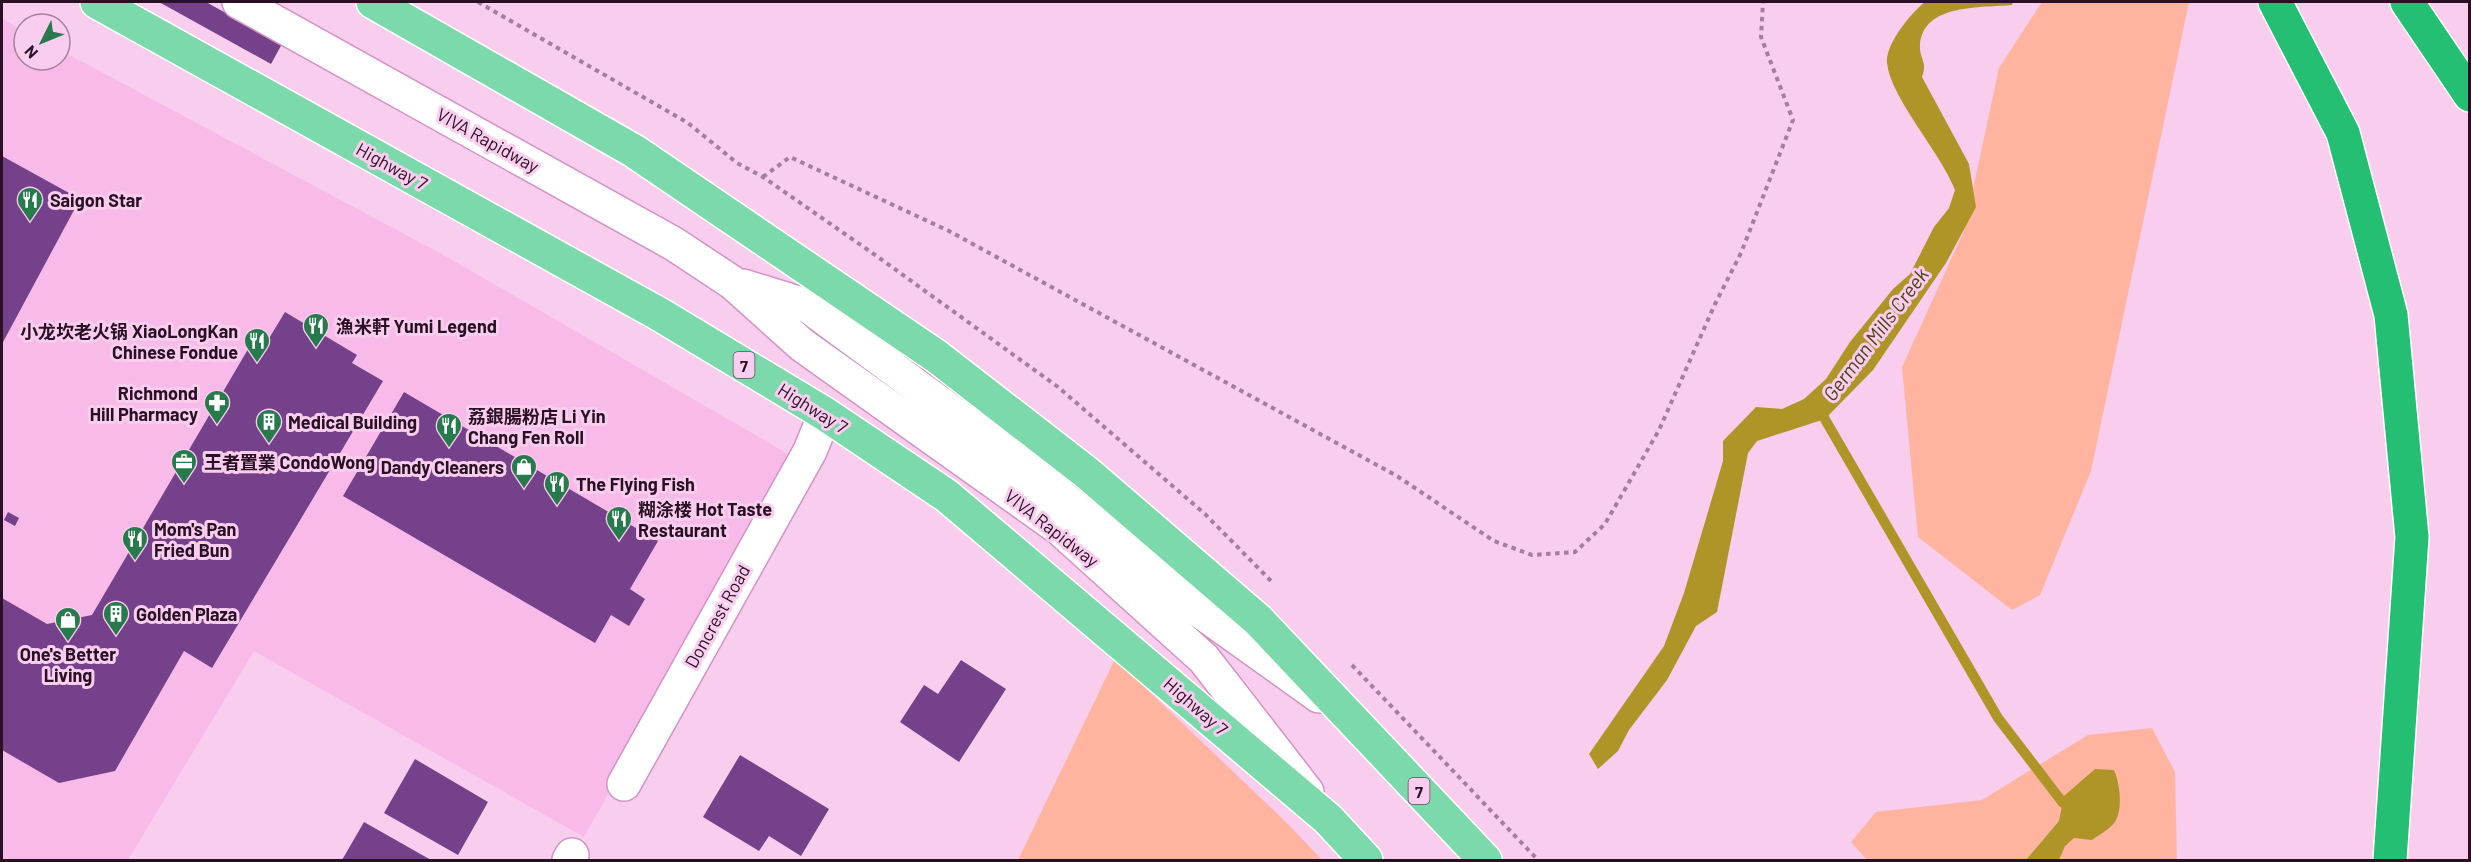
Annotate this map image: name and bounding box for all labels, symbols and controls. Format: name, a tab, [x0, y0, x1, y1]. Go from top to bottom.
north arrow	[12, 12, 72, 72]
text: N	[20, 42, 41, 63]
street label: VIVA Rapidway	[433, 103, 543, 177]
street label: Highway 7	[353, 138, 432, 195]
restaurant icon: Saigon Star	[15, 185, 45, 223]
place label: Saigon Star	[50, 189, 142, 211]
water label: German Mills Creek	[1817, 263, 1933, 405]
restaurant icon: 漁米軒 Yumi Legend	[301, 311, 331, 349]
place label: 漁米軒 Yumi Legend	[336, 315, 497, 337]
place label: 小龙坎老火锅 XiaoLongKan Chinese Fondue	[20, 320, 238, 363]
restaurant icon: 小龙坎老火锅 XiaoLongKan Chinese Fondue	[242, 326, 272, 364]
road number: 7	[734, 352, 754, 378]
street label: Highway 7	[774, 378, 852, 438]
place label: Richmond Hill Pharmacy	[90, 382, 198, 425]
pharmacy icon: Richmond Hill Pharmacy	[202, 388, 232, 426]
place label: 荔銀腸粉店 Li Yin Chang Fen Roll	[468, 405, 606, 448]
building icon: Medical Building	[254, 407, 284, 445]
place label: Medical Building	[288, 411, 417, 433]
restaurant icon: 荔銀腸粉店 Li Yin Chang Fen Roll	[434, 411, 464, 449]
office icon: 王者置業 CondoWong	[169, 447, 199, 485]
place label: 王者置業 CondoWong	[204, 451, 375, 473]
shop icon: Dandy Cleaners	[509, 452, 539, 490]
place label: Dandy Cleaners	[381, 456, 504, 478]
restaurant icon: The Flying Fish	[542, 469, 572, 507]
place label: The Flying Fish	[576, 473, 695, 495]
street label: VIVA Rapidway	[1001, 484, 1103, 572]
place label: 糊涂楼 Hot Taste Restaurant	[638, 498, 772, 541]
restaurant icon: 糊涂楼 Hot Taste Restaurant	[604, 504, 634, 542]
place label: Mom's Pan Fried Bun	[154, 518, 236, 561]
restaurant icon: Mom's Pan Fried Bun	[120, 524, 150, 562]
street label: Doncrest Road	[680, 561, 754, 671]
building icon: Golden Plaza	[101, 599, 131, 637]
place label: Golden Plaza	[136, 603, 237, 625]
shop icon: One's Better Living	[53, 605, 83, 643]
place label: One's Better Living	[20, 643, 116, 686]
street label: Highway 7	[1159, 672, 1233, 740]
road number: 7	[1408, 778, 1430, 804]

